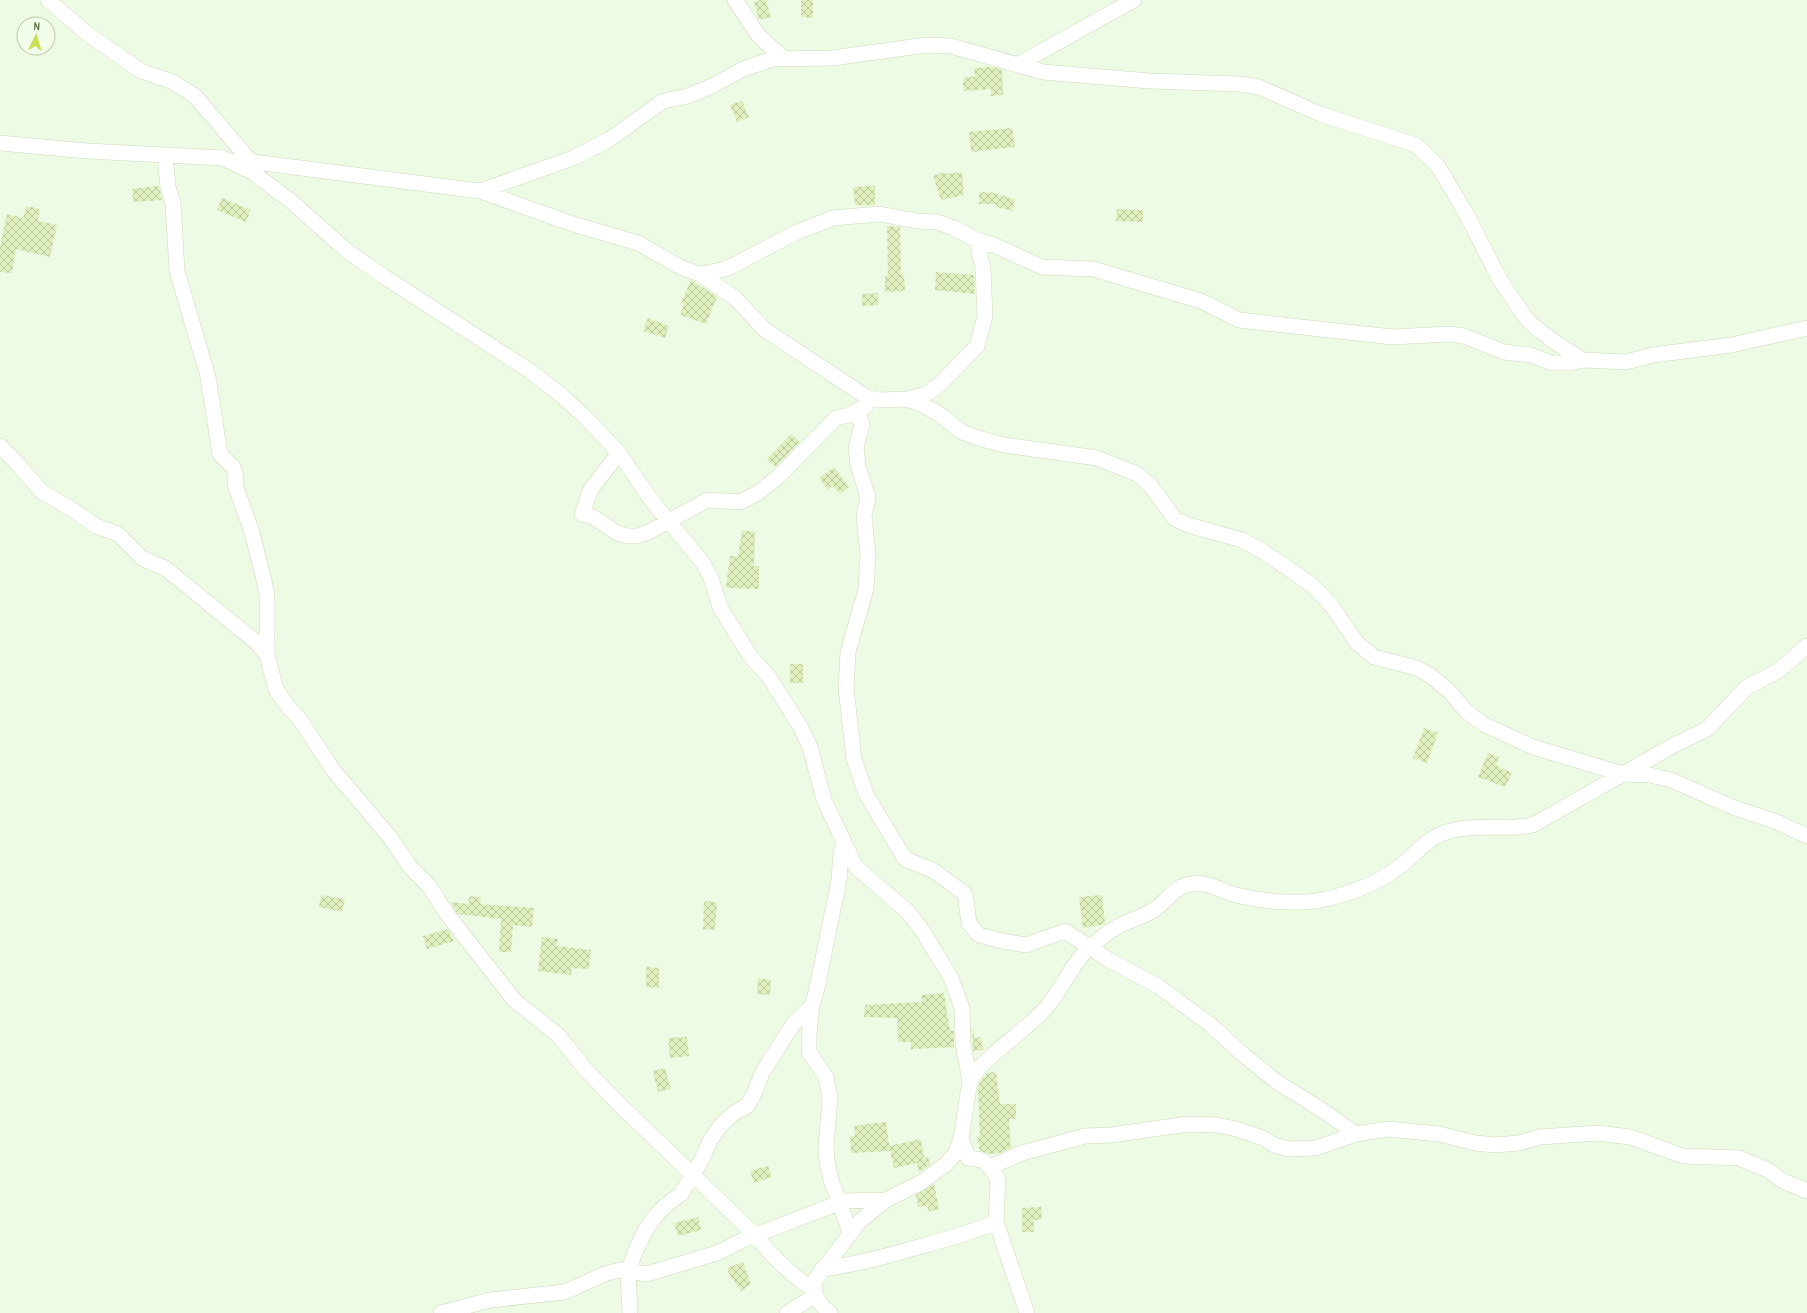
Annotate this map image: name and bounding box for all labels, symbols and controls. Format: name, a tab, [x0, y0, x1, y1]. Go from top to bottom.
north arrow	[16, 16, 56, 56]
text: N	[33, 19, 40, 33]

